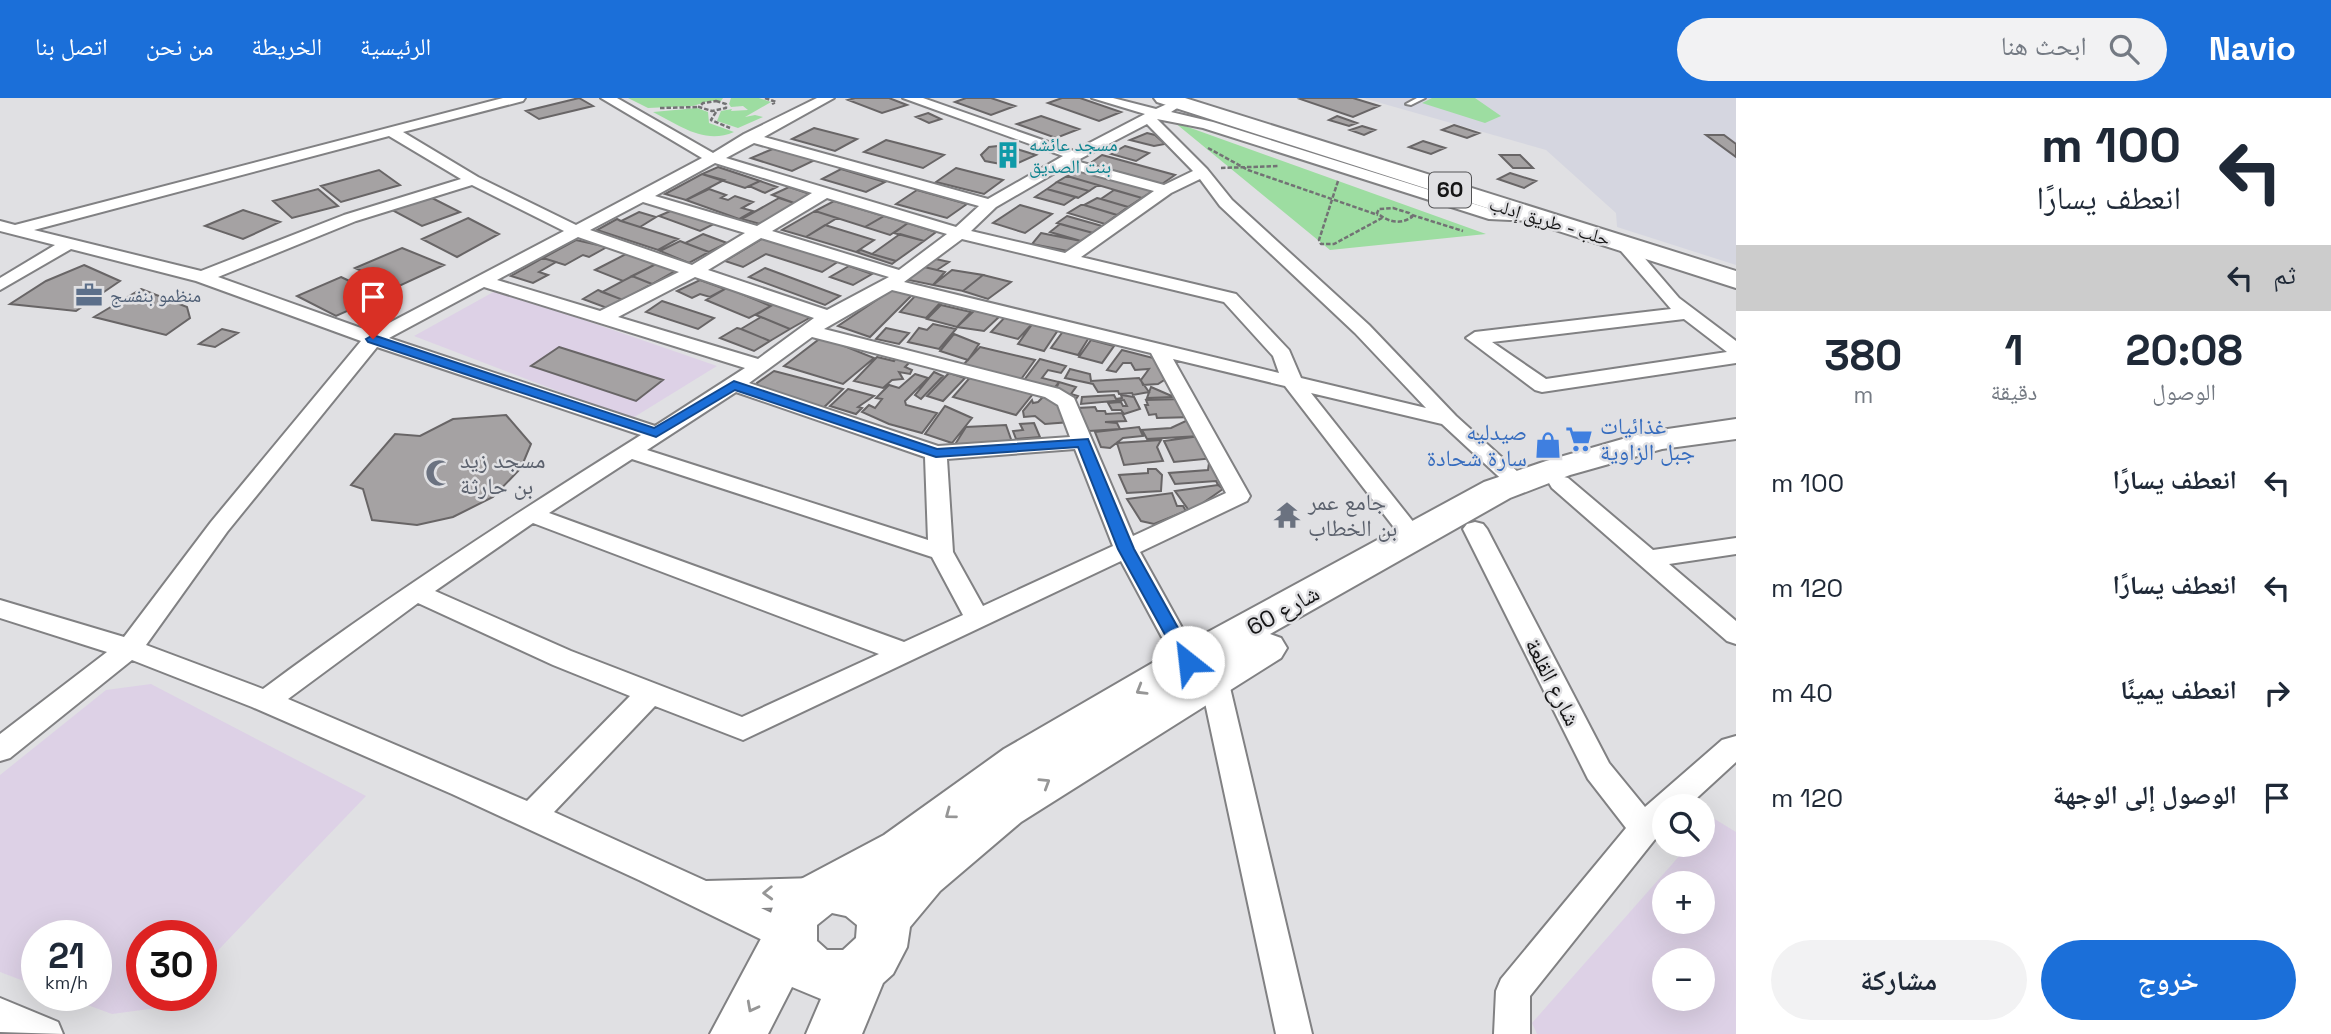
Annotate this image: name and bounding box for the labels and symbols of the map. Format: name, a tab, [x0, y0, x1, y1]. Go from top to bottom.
place label: مسجد عائشه بنت الصديق	[1029, 132, 1118, 179]
building icon: مسجد عائشه بنت الصديق	[993, 140, 1023, 170]
road number: 60	[1429, 172, 1471, 208]
street label: حلب - طريق إدلب	[1486, 191, 1613, 253]
pin	[343, 267, 403, 339]
office icon: منظمو بنفسج	[74, 280, 104, 310]
place label: منظمو بنفسج	[110, 283, 201, 308]
place label: غذائيات جبل الزاوية	[1600, 411, 1695, 467]
place label: صيدليه سارة شحادة	[1427, 417, 1527, 473]
supermarket icon: غذائيات جبل الزاوية	[1564, 424, 1594, 454]
shop icon: صيدليه سارة شحادة	[1533, 430, 1563, 460]
place label: مسجد زيد بن حارثة	[460, 445, 546, 501]
mosque icon: مسجد زيد بن حارثة	[424, 458, 454, 488]
place label: جامع عمر بن الخطاب	[1307, 487, 1397, 543]
temple icon: جامع عمر بن الخطاب	[1272, 500, 1302, 530]
street label: شارع 60	[1241, 578, 1325, 642]
position arrow	[1151, 625, 1225, 699]
street label: شارع القلعة	[1518, 633, 1588, 731]
one-way arrow	[1135, 682, 1148, 695]
one-way arrow	[1038, 779, 1051, 792]
one-way arrow	[945, 806, 958, 818]
one-way arrow	[762, 886, 773, 901]
speed limit sign: 30	[126, 920, 217, 1011]
one-way arrow	[747, 1000, 760, 1013]

